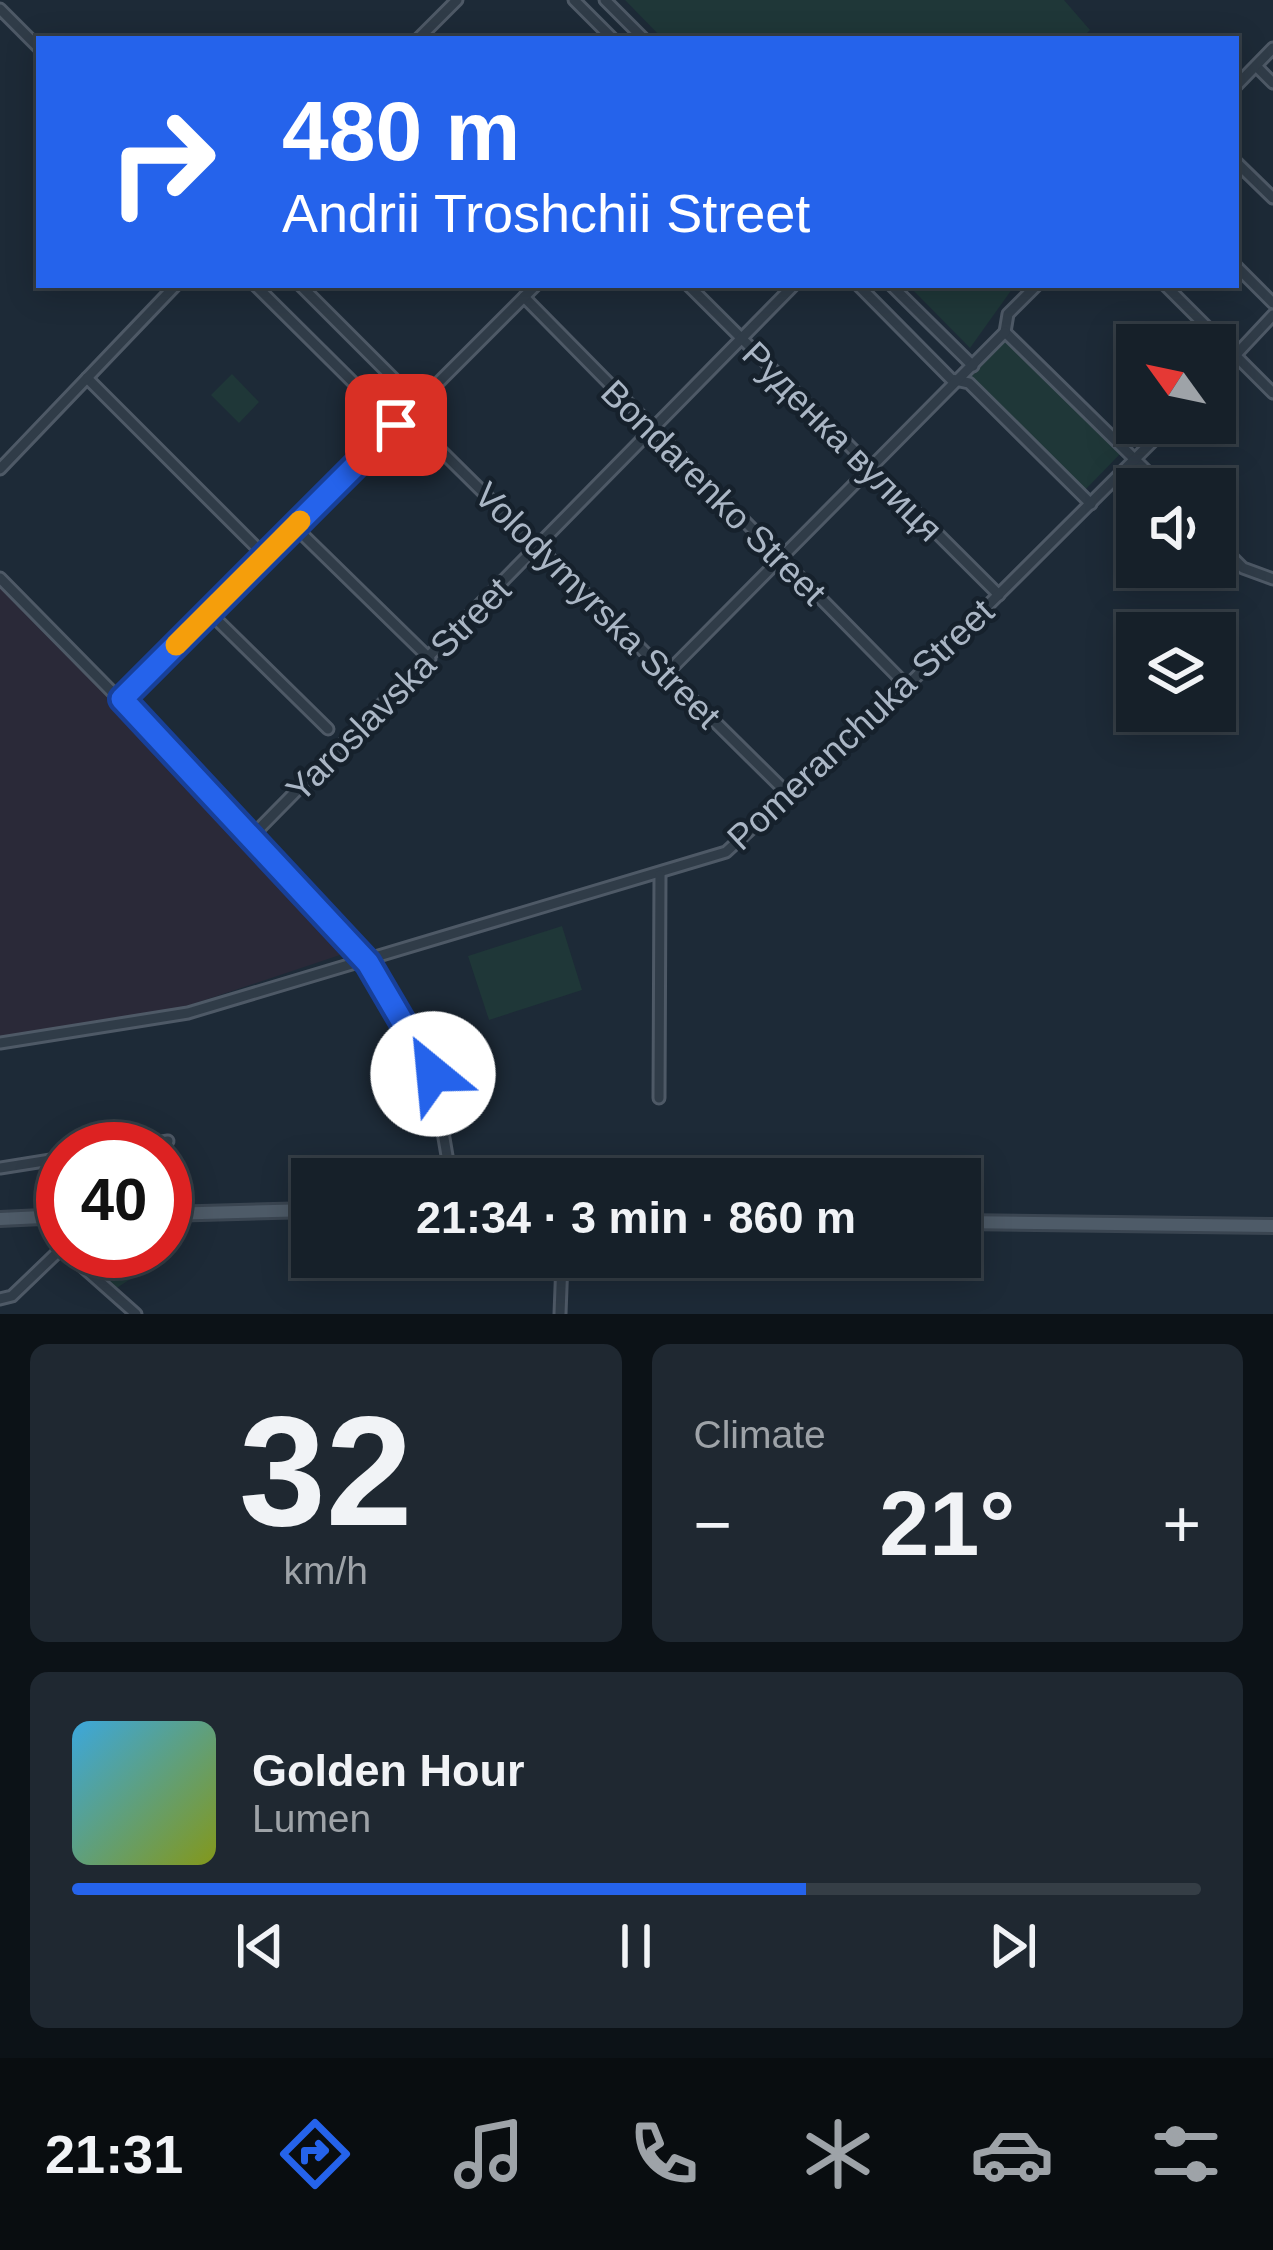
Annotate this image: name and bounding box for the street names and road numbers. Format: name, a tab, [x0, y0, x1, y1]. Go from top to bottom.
street label: Руденка вулиця	[734, 333, 951, 550]
street label: Bondarenko Street	[593, 372, 834, 613]
street label: Volodymyrska Street	[466, 474, 729, 737]
street label: Yaroslavska Street	[278, 569, 519, 810]
street label: Pomeranchuka Street	[719, 591, 1002, 858]

